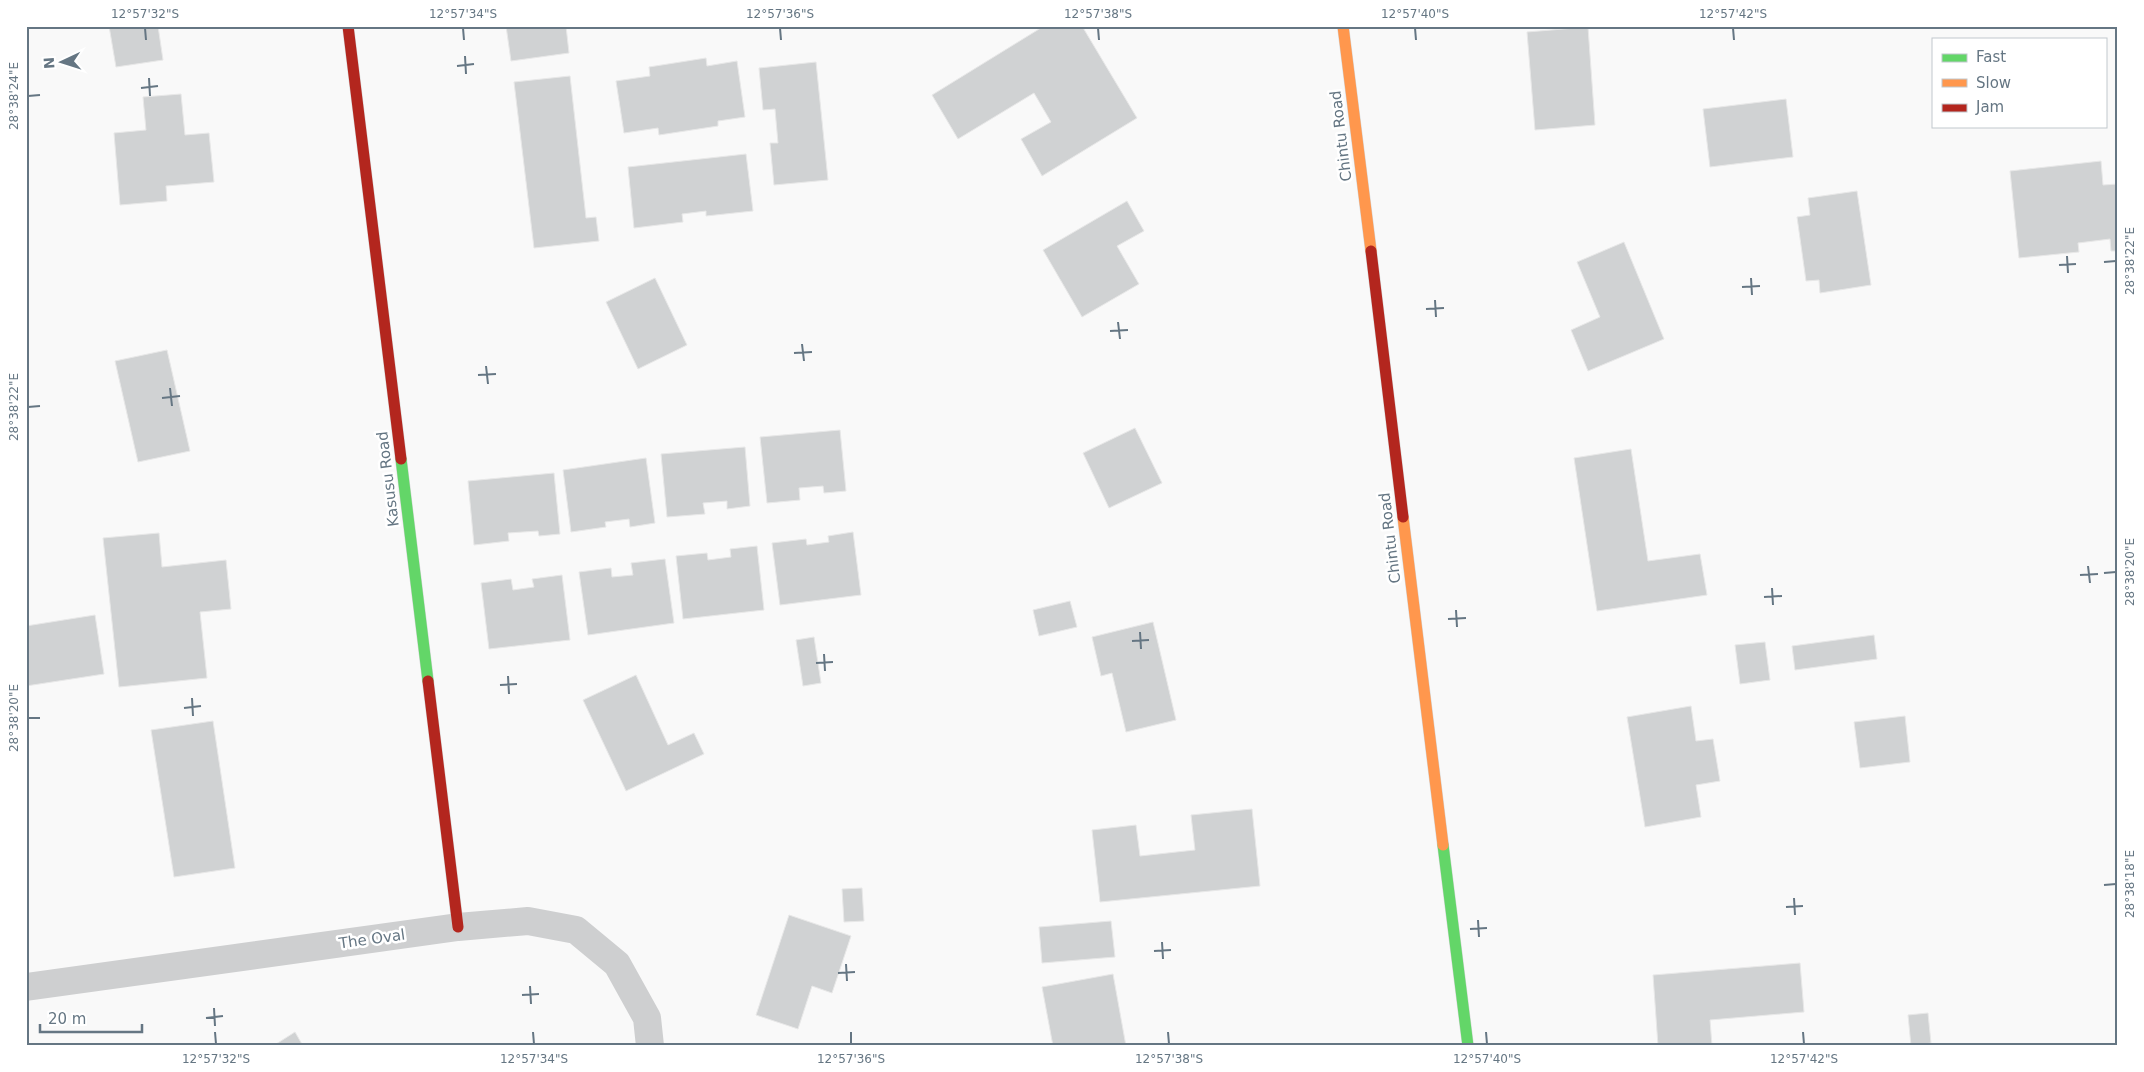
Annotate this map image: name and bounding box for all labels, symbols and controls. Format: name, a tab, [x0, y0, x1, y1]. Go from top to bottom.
text: 12°57'32"S	[111, 7, 179, 21]
text: 12°57'34"S	[429, 7, 497, 21]
text: 12°57'36"S	[746, 7, 814, 21]
text: 12°57'38"S	[1064, 7, 1132, 21]
text: 12°57'40"S	[1381, 7, 1449, 21]
text: 12°57'42"S	[1699, 7, 1767, 21]
north arrow	[38, 38, 88, 88]
legend	[1932, 38, 2106, 128]
text: Fast	[1976, 48, 2006, 66]
text: N	[41, 57, 57, 69]
text: 28°38'24"E	[7, 62, 21, 130]
text: Slow	[1976, 74, 2011, 92]
street label: Chintu Road	[1326, 90, 1356, 182]
text: Jam	[1975, 98, 2004, 116]
text: 28°38'22"E	[2123, 227, 2137, 295]
text: 28°38'22"E	[7, 373, 21, 441]
street label: Kasusu Road	[373, 430, 403, 528]
street label: Chintu Road	[1375, 492, 1405, 584]
text: 28°38'20"E	[2123, 538, 2137, 606]
text: 28°38'20"E	[7, 684, 21, 752]
text: 28°38'18"E	[2123, 850, 2137, 918]
street label: The Oval	[337, 925, 406, 953]
scale bar	[40, 1002, 142, 1034]
text: 20 m	[48, 1010, 86, 1028]
text: 12°57'32"S	[182, 1052, 250, 1066]
text: 12°57'34"S	[500, 1052, 568, 1066]
text: 12°57'36"S	[817, 1052, 885, 1066]
text: 12°57'38"S	[1135, 1052, 1203, 1066]
text: 12°57'40"S	[1453, 1052, 1521, 1066]
text: 12°57'42"S	[1770, 1052, 1838, 1066]

